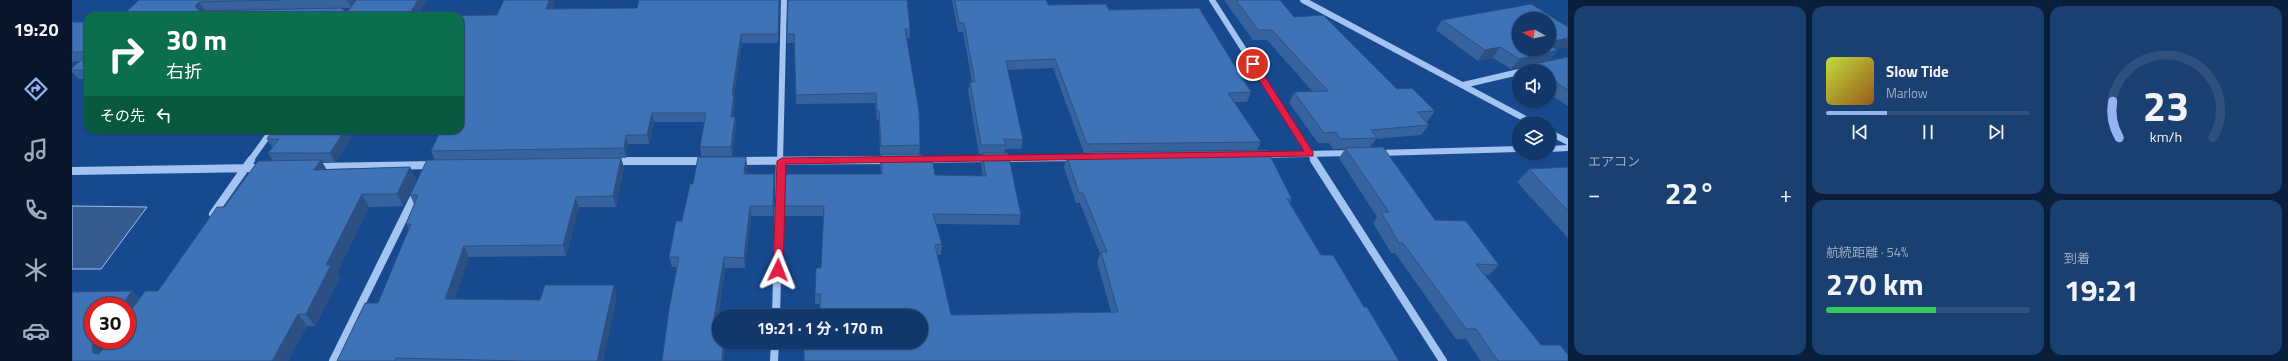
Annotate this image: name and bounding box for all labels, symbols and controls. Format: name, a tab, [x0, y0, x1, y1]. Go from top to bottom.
north arrow	[1512, 12, 1556, 56]
map controls	[1512, 12, 1556, 160]
text: 19:20	[14, 16, 58, 43]
text: 30 m	[166, 18, 227, 61]
icon: right	[100, 28, 152, 80]
pin	[1236, 47, 1270, 81]
icon: arrive	[1242, 53, 1264, 75]
text: 右折	[166, 58, 202, 85]
text: Slow Tide	[1886, 60, 1949, 83]
button: sound	[1512, 64, 1556, 108]
text: 23	[2143, 74, 2189, 137]
icon: directions	[22, 75, 50, 103]
text: Marlow	[1886, 83, 1928, 103]
text: その先	[100, 104, 145, 127]
icon: left	[153, 104, 175, 126]
button: layers	[1512, 116, 1556, 160]
icon: previous	[1849, 121, 1871, 143]
icon: pause	[1917, 121, 1939, 143]
icon: next	[1985, 121, 2007, 143]
text: km/h	[2150, 126, 2182, 148]
icon: music	[22, 136, 50, 164]
text: エアコン	[1588, 151, 1640, 171]
text: 22°	[1665, 170, 1715, 216]
text: −	[1588, 177, 1600, 211]
text: +	[1780, 177, 1792, 211]
icon: phone	[22, 196, 50, 224]
text: 航続距離 · 54%	[1826, 242, 1908, 262]
text: 到着	[2064, 248, 2090, 268]
position arrow	[757, 249, 799, 291]
icon: climate	[22, 256, 50, 284]
text: 270 km	[1826, 261, 1924, 307]
text: 19:21	[2064, 267, 2139, 313]
speed limit sign: 30	[84, 297, 136, 349]
icon: car	[22, 317, 50, 345]
text: 19:21 · 1 分 · 170 m	[757, 317, 883, 340]

